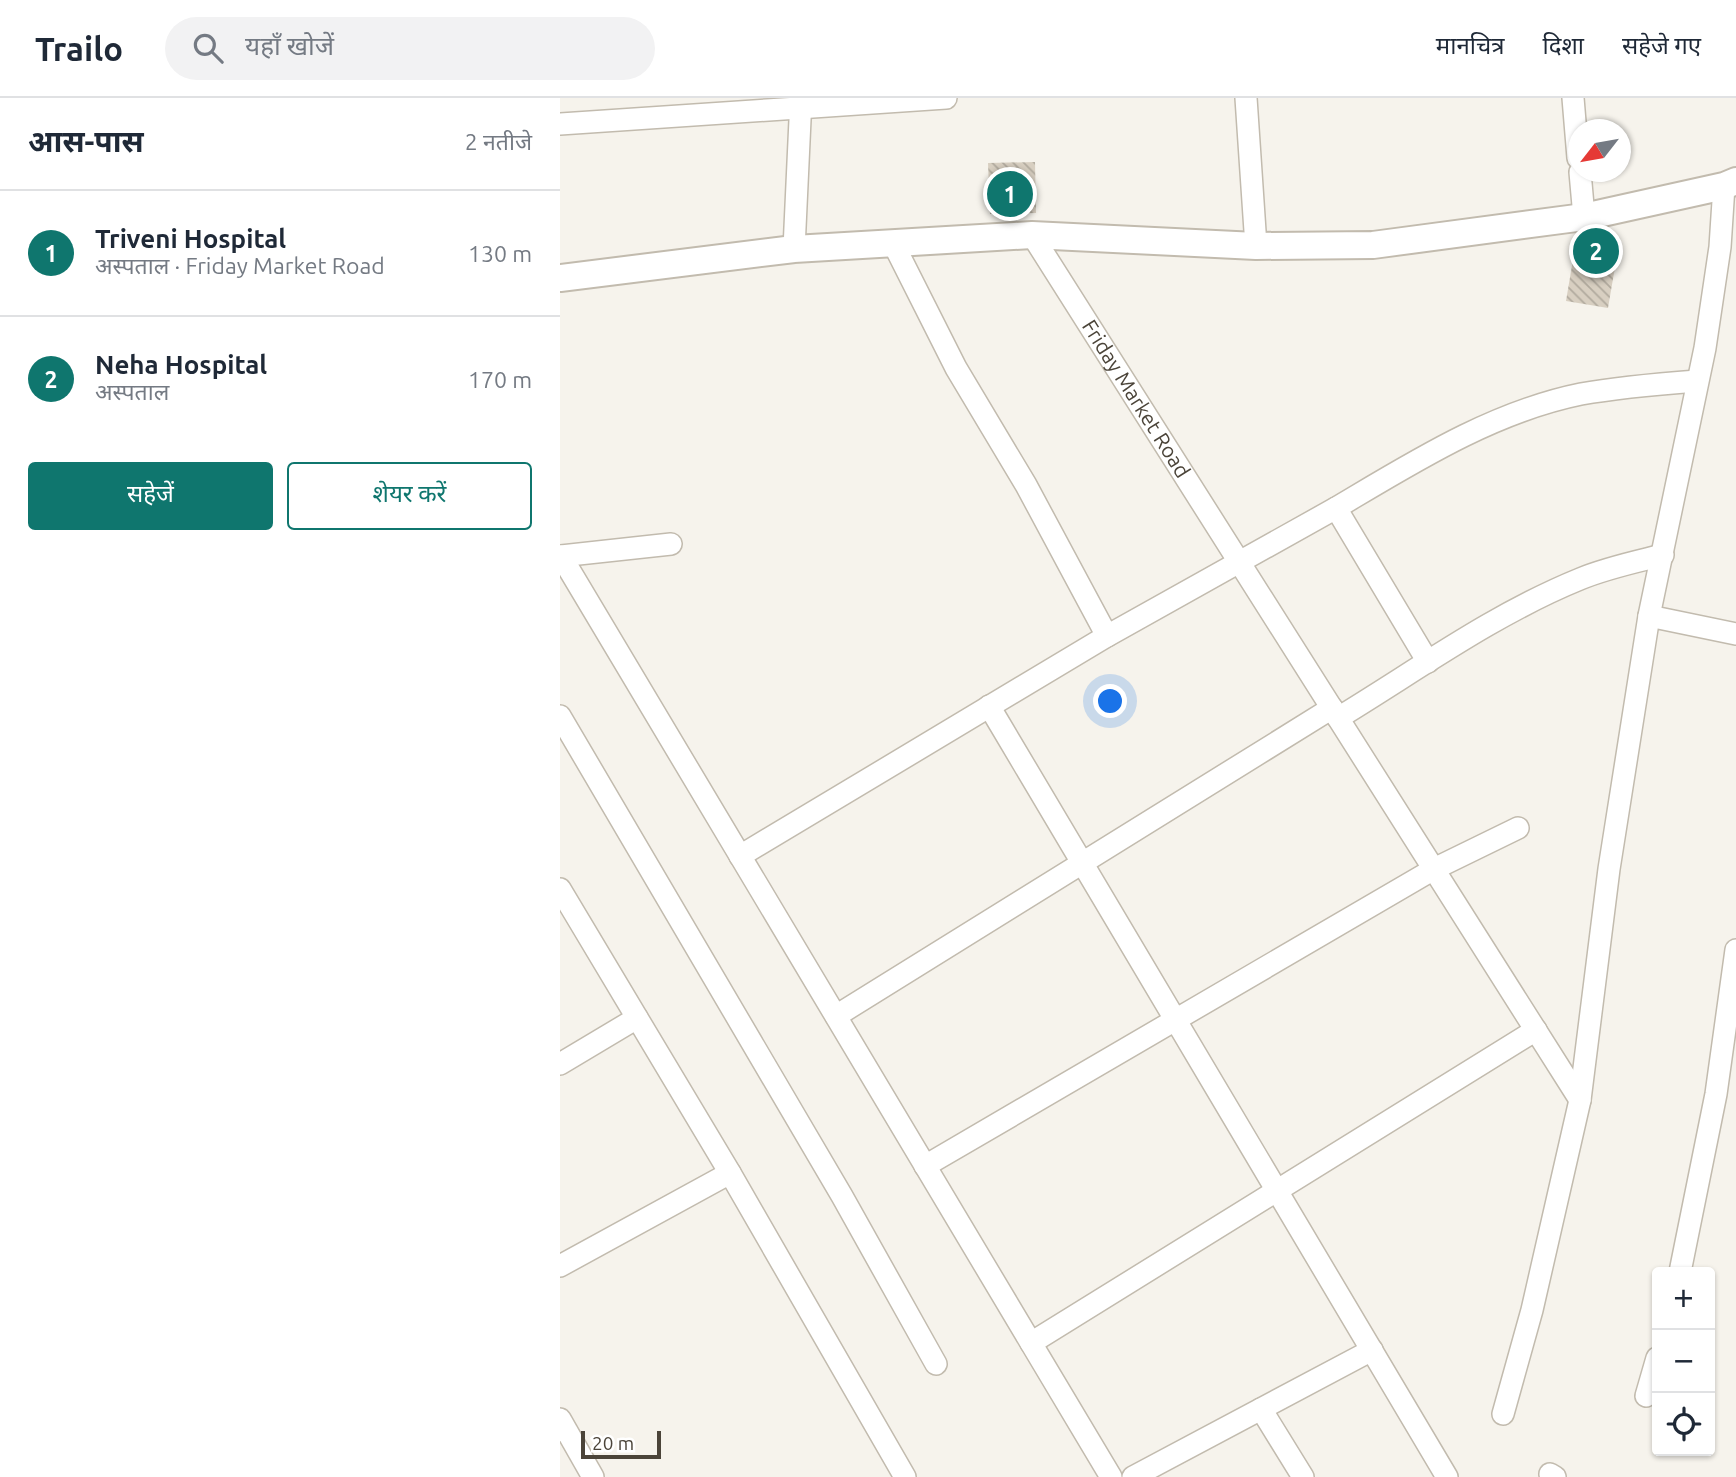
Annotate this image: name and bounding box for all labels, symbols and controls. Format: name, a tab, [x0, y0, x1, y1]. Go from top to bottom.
search box	[165, 17, 655, 80]
icon: search	[189, 29, 227, 67]
text: Trailo	[35, 30, 123, 67]
text: यहाँ खोजें	[245, 31, 334, 60]
text: मानचित्र	[1436, 32, 1504, 59]
text: दिशा	[1542, 32, 1584, 59]
text: सहेजे गए	[1622, 32, 1701, 59]
north arrow	[1568, 119, 1631, 182]
text: आस-पास	[28, 124, 144, 158]
text: 2 नतीजे	[465, 129, 532, 154]
pin: 1	[987, 168, 1033, 220]
text: Triveni Hospital	[95, 224, 286, 253]
pin: 2	[1573, 225, 1619, 277]
text: 1	[45, 241, 57, 266]
text: 130 m	[468, 241, 532, 266]
text: अस्पताल · Friday Market Road	[95, 253, 385, 278]
street label: Friday Market Road	[1078, 315, 1196, 482]
text: Neha Hospital	[95, 350, 267, 379]
text: 2	[45, 367, 57, 392]
text: 170 m	[468, 367, 532, 392]
text: अस्पताल	[95, 379, 169, 404]
button: सहेजें	[28, 462, 273, 530]
button: शेयर करें	[287, 462, 532, 530]
your location	[1093, 684, 1127, 718]
map controls	[1652, 1267, 1715, 1456]
button: +	[1652, 1267, 1715, 1330]
button: −	[1652, 1330, 1715, 1393]
button: locate	[1652, 1393, 1715, 1456]
scale bar	[581, 1428, 662, 1460]
text: 20 m	[592, 1432, 634, 1454]

